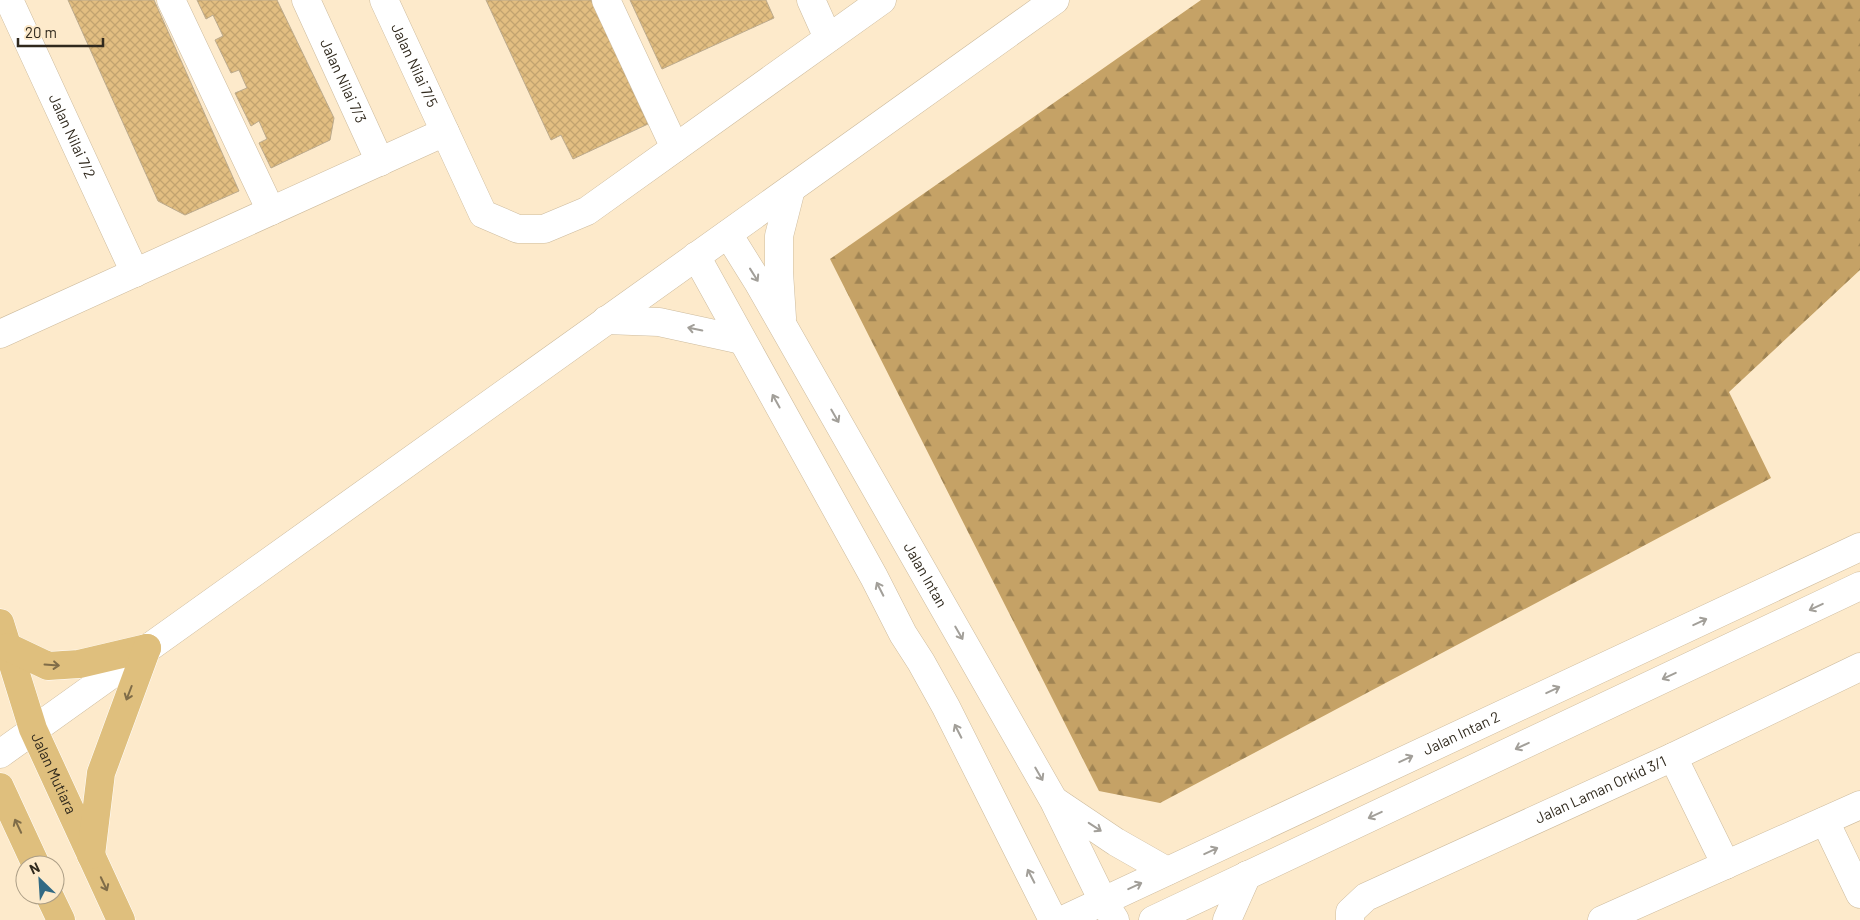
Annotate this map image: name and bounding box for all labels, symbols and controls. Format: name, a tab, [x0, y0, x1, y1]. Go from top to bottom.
scale bar	[18, 15, 102, 47]
street label: Jalan Nilai 7/5	[388, 20, 442, 110]
text: 20 m	[25, 23, 57, 41]
street label: Jalan Nilai 7/3	[317, 36, 371, 125]
street label: Jalan Nilai 7/2	[46, 91, 100, 181]
one-way arrow	[749, 268, 759, 282]
one-way arrow	[687, 324, 703, 333]
one-way arrow	[771, 393, 781, 408]
one-way arrow	[830, 408, 840, 423]
street label: Jalan Intan	[900, 539, 952, 610]
one-way arrow	[875, 582, 884, 597]
one-way arrow	[1809, 602, 1824, 612]
one-way arrow	[1692, 616, 1707, 626]
one-way arrow	[954, 625, 964, 640]
one-way arrow	[44, 660, 60, 669]
one-way arrow	[1662, 672, 1677, 681]
one-way arrow	[124, 685, 134, 700]
one-way arrow	[1545, 685, 1560, 695]
street label: Jalan Intan 2	[1420, 707, 1502, 758]
one-way arrow	[953, 724, 962, 739]
street label: Jalan Mutiara	[28, 730, 81, 817]
one-way arrow	[1515, 741, 1530, 751]
street label: Jalan Laman Orkid 3/1	[1532, 751, 1669, 827]
one-way arrow	[1398, 754, 1413, 764]
one-way arrow	[1034, 767, 1044, 782]
one-way arrow	[1368, 811, 1383, 820]
one-way arrow	[12, 819, 22, 834]
one-way arrow	[1087, 822, 1101, 832]
one-way arrow	[1203, 845, 1218, 855]
north arrow	[15, 855, 65, 905]
text: N	[26, 858, 42, 877]
one-way arrow	[1026, 869, 1036, 884]
one-way arrow	[100, 876, 110, 891]
one-way arrow	[1127, 881, 1142, 891]

